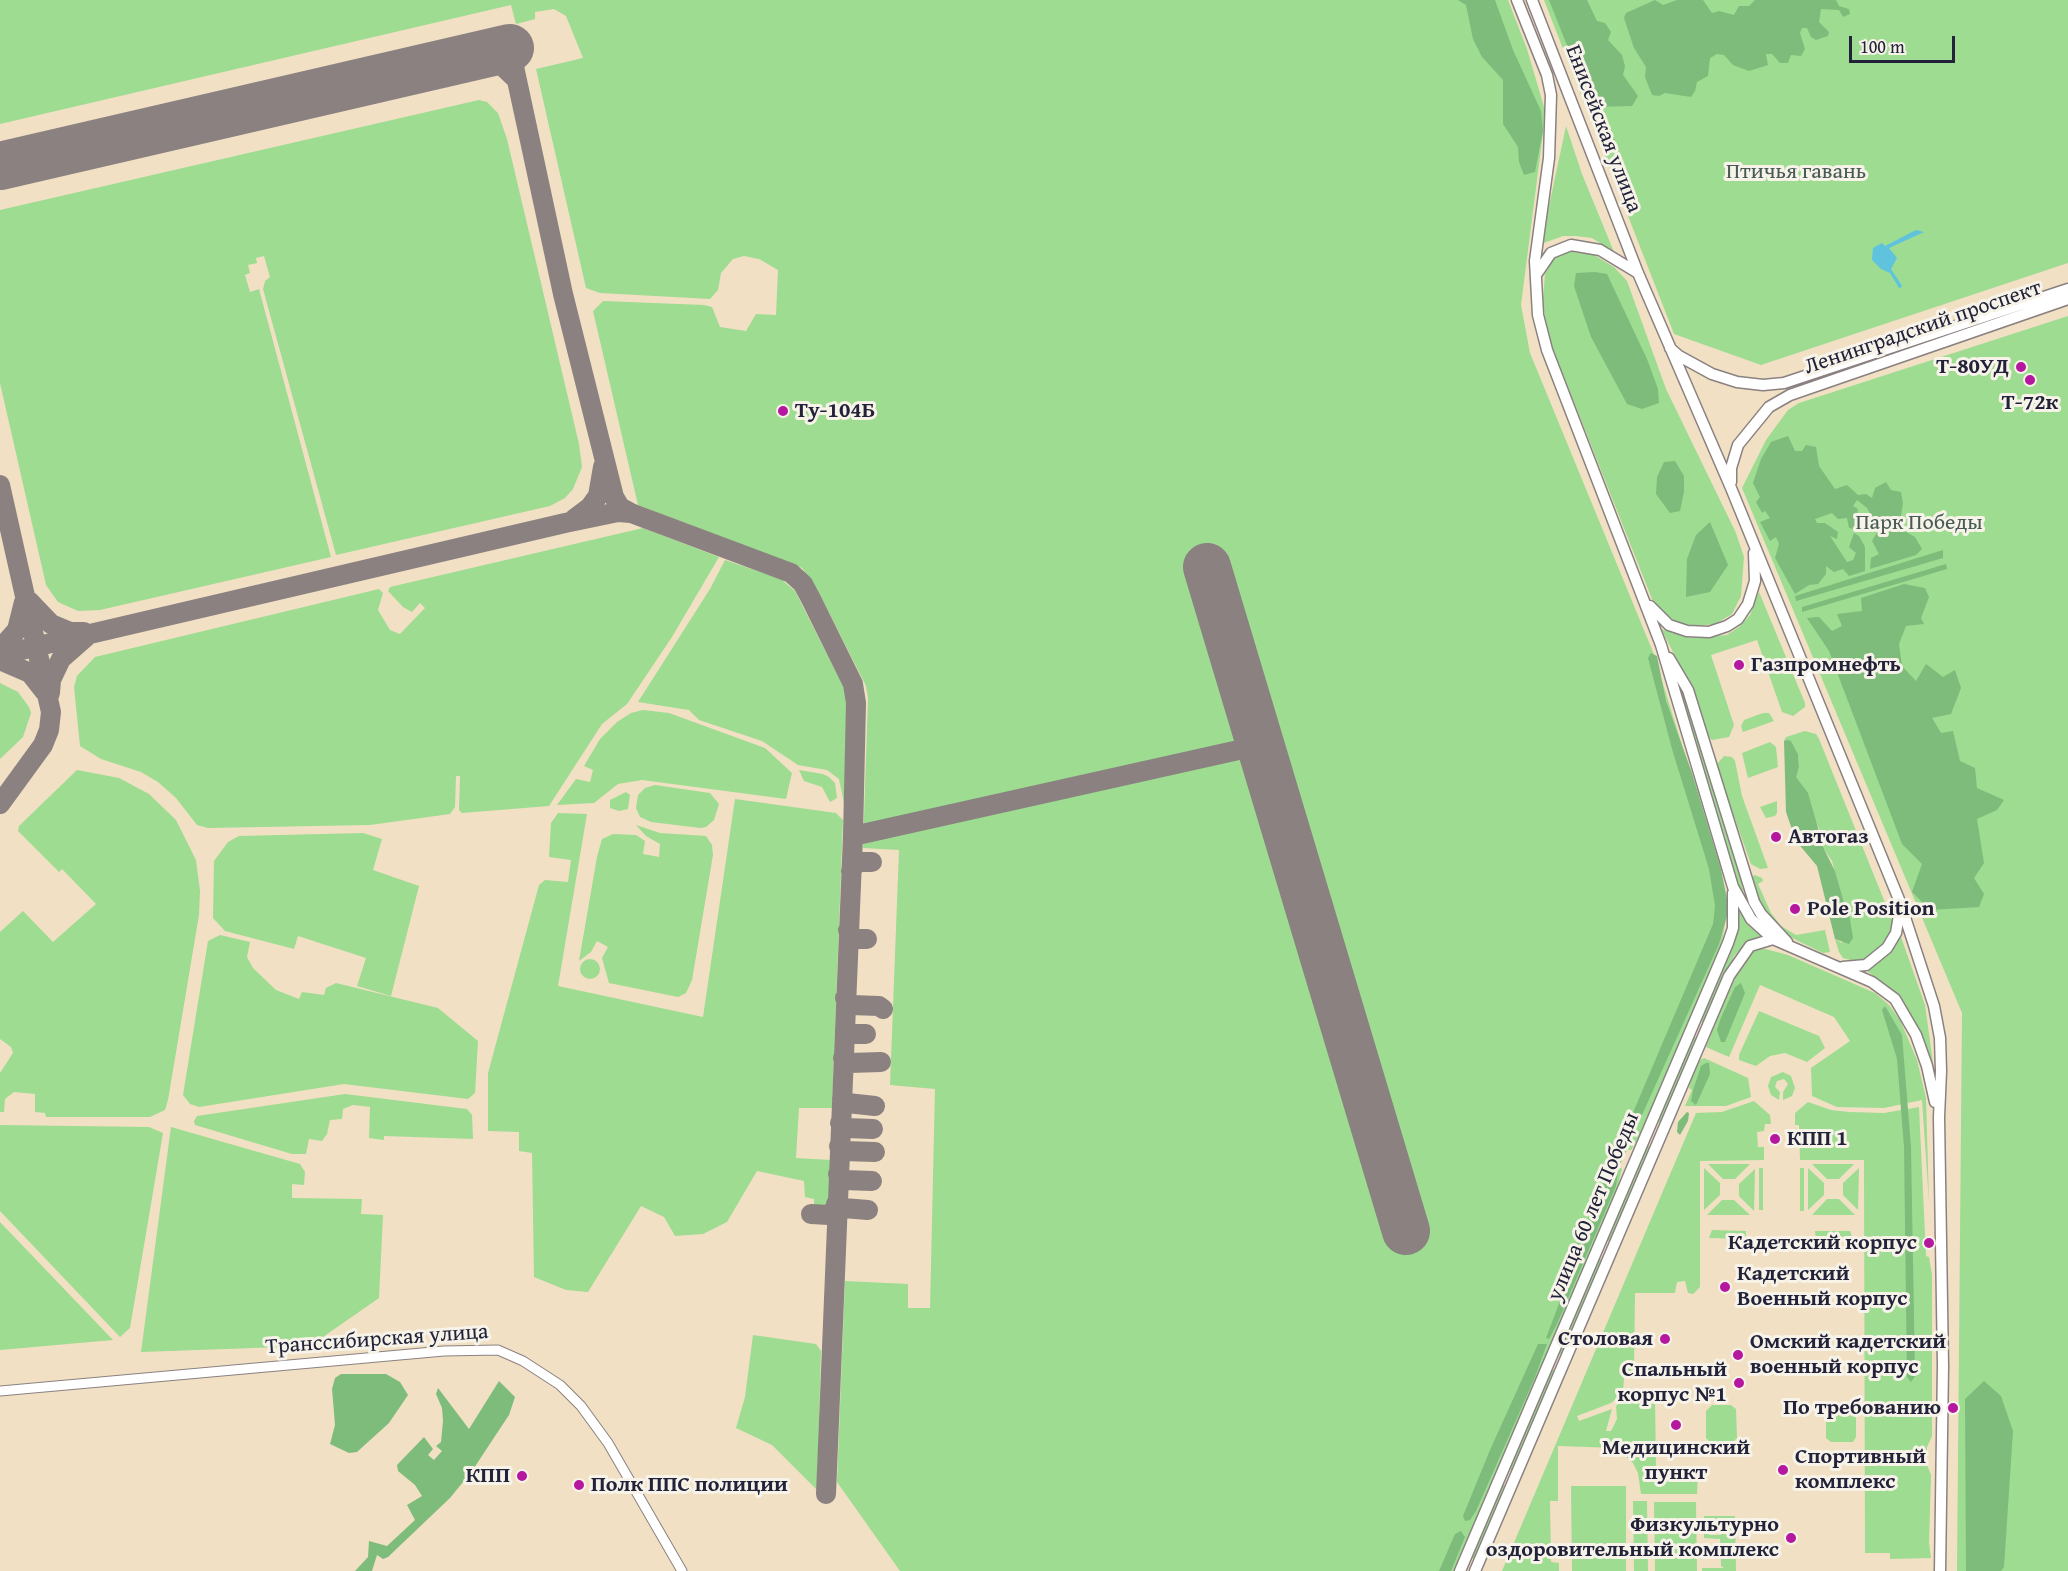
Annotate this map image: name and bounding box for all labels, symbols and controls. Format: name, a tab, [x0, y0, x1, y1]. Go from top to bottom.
scale bar	[1852, 24, 1958, 62]
text: 100 m	[1860, 33, 1905, 60]
street label: Енисейская улица	[1559, 42, 1647, 216]
park label: Птичья гавань	[1726, 159, 1866, 185]
street label: Ленинградский проспект	[1801, 275, 2045, 381]
place label: Т-80УД	[1936, 354, 2009, 380]
marker: Т-80УД	[2014, 360, 2028, 374]
marker: Т-72к	[2023, 373, 2037, 387]
place label: Т-72к	[2002, 390, 2058, 416]
place label: Ту-104Б	[795, 398, 875, 424]
marker: Ту-104Б	[776, 404, 790, 418]
park label: Парк Победы	[1855, 510, 1983, 536]
place label: Газпромнефть	[1751, 652, 1901, 678]
marker: Газпромнефть	[1732, 658, 1746, 672]
place label: Автогаз	[1788, 824, 1869, 850]
marker: Автогаз	[1769, 830, 1783, 844]
place label: Pole Position	[1807, 896, 1935, 922]
marker: Pole Position	[1788, 902, 1802, 916]
street label: улица 60 лет Победы	[1542, 1109, 1646, 1305]
place label: КПП 1	[1787, 1126, 1848, 1152]
marker: КПП 1	[1768, 1132, 1782, 1146]
place label: Кадетский корпус	[1728, 1230, 1917, 1256]
marker: Кадетский корпус	[1922, 1236, 1936, 1250]
place label: Кадетский Военный корпус	[1737, 1261, 1907, 1312]
marker: Кадетский Военный корпус	[1718, 1280, 1732, 1294]
street label: Транссибирская улица	[265, 1319, 489, 1361]
place label: Столовая	[1558, 1326, 1653, 1352]
place label: Омский кадетский военный корпус	[1750, 1329, 1946, 1380]
marker: Столовая	[1658, 1332, 1672, 1346]
marker: Омский кадетский военный корпус	[1731, 1348, 1745, 1362]
place label: Спальный корпус №1	[1618, 1357, 1727, 1408]
marker: Спальный корпус №1	[1732, 1376, 1746, 1390]
place label: По требованию	[1783, 1395, 1941, 1421]
marker: По требованию	[1946, 1401, 1960, 1415]
marker: Медицинский пункт	[1669, 1418, 1683, 1432]
place label: Медицинский пункт	[1602, 1435, 1750, 1486]
place label: Спортивный комплекс	[1795, 1444, 1926, 1496]
place label: КПП	[466, 1463, 510, 1489]
marker: Спортивный комплекс	[1776, 1463, 1790, 1477]
marker: КПП	[515, 1469, 529, 1483]
place label: Полк ППС полиции	[591, 1472, 788, 1498]
marker: Полк ППС полиции	[572, 1478, 586, 1492]
place label: Физкультурно оздоровительный комплекс	[1486, 1512, 1779, 1564]
marker: Физкультурно оздоровительный комплекс	[1784, 1531, 1798, 1545]

